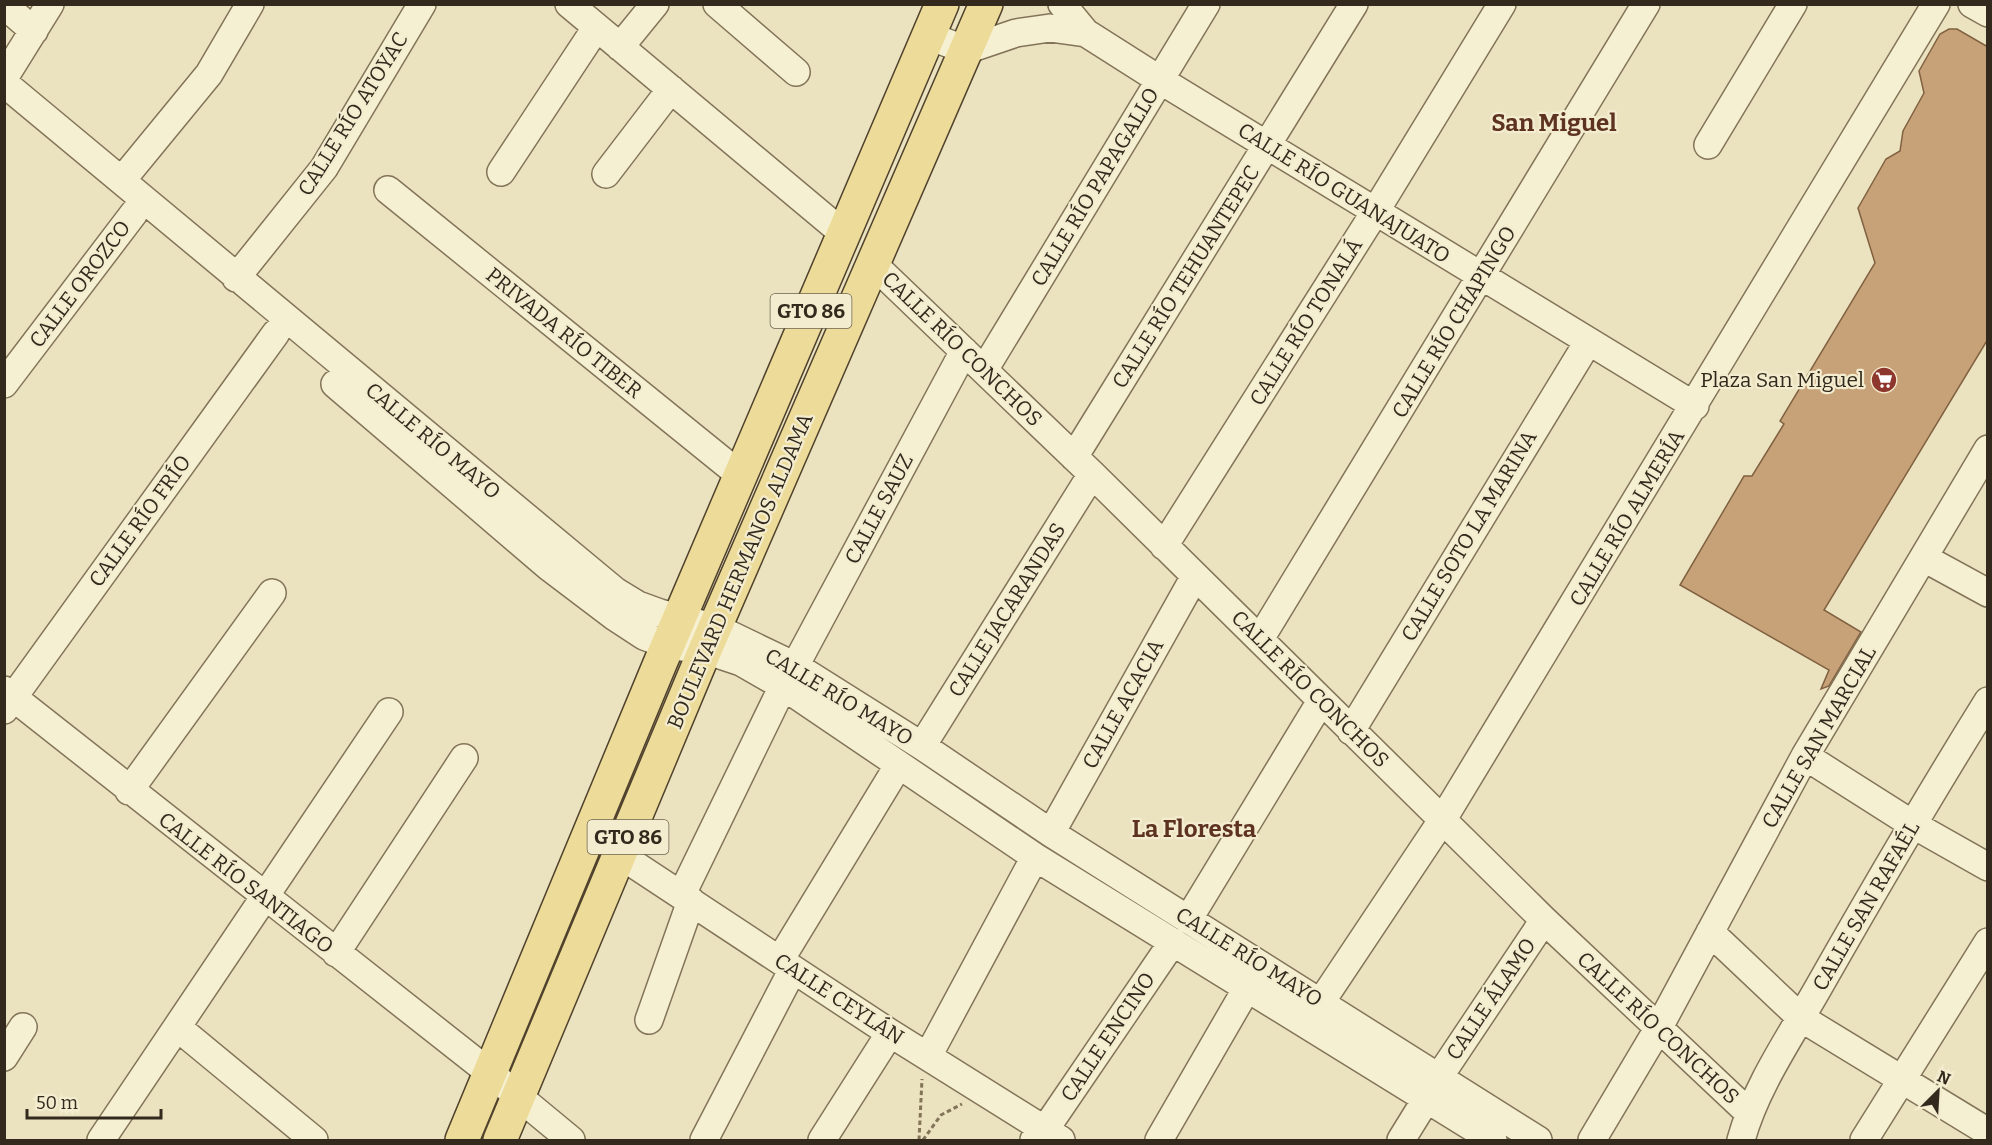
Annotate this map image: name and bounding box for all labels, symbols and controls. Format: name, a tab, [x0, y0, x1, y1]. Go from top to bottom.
street label: CALLE RÍO ATOYAC	[292, 27, 414, 201]
street label: CALLE RÍO PAPAGALLO	[1025, 83, 1165, 291]
district label: San Miguel	[1491, 109, 1617, 137]
street label: CALLE RÍO GUANAJUATO	[1233, 117, 1455, 269]
street label: CALLE RÍO TEHUANTEPEC	[1107, 161, 1265, 393]
street label: CALLE OROZCO	[24, 215, 136, 353]
street label: CALLE RÍO CHAPINGO	[1386, 221, 1522, 423]
street label: CALLE RÍO TONALÁ	[1244, 233, 1368, 410]
street label: PRIVADA RÍO TIBER	[481, 262, 647, 404]
street label: CALLE RÍO CONCHOS	[877, 266, 1047, 432]
road number: GTO 86	[770, 294, 852, 328]
supermarket icon: Plaza San Miguel	[1869, 365, 1899, 395]
place label: Plaza San Miguel	[1700, 367, 1864, 393]
street label: CALLE RÍO MAYO	[360, 377, 506, 505]
street label: BOULEVARD HERMANOS ALDAMA	[661, 409, 819, 733]
street label: CALLE RÍO ALMERÍA	[1564, 425, 1690, 611]
street label: CALLE SOTO LA MARINA	[1396, 426, 1542, 646]
street label: CALLE SAUZ	[839, 449, 919, 569]
street label: CALLE RÍO FRÍO	[83, 450, 197, 592]
street label: CALLE JACARANDAS	[943, 518, 1071, 702]
street label: CALLE RÍO CONCHOS	[1226, 605, 1394, 773]
street label: CALLE ACACIA	[1077, 635, 1169, 773]
street label: CALLE SAN MARCIAL	[1756, 641, 1882, 833]
street label: CALLE RÍO MAYO	[760, 643, 918, 751]
street label: CALLE RÍO SANTIAGO	[153, 807, 339, 959]
district label: La Floresta	[1132, 815, 1257, 843]
street label: CALLE SAN RAFAÉL	[1807, 816, 1925, 995]
road number: GTO 86	[588, 820, 668, 854]
street label: CALLE RÍO MAYO	[1171, 901, 1327, 1013]
street label: CALLE ÁLAMO	[1441, 933, 1541, 1065]
street label: CALLE RÍO CONCHOS	[1572, 946, 1744, 1110]
street label: CALLE CEYLÁN	[769, 948, 909, 1050]
street label: CALLE ENCINO	[1055, 967, 1161, 1107]
north arrow	[1908, 1061, 1968, 1121]
text: N	[1934, 1067, 1953, 1089]
scale bar	[27, 1082, 160, 1120]
text: 50 m	[36, 1092, 78, 1114]

